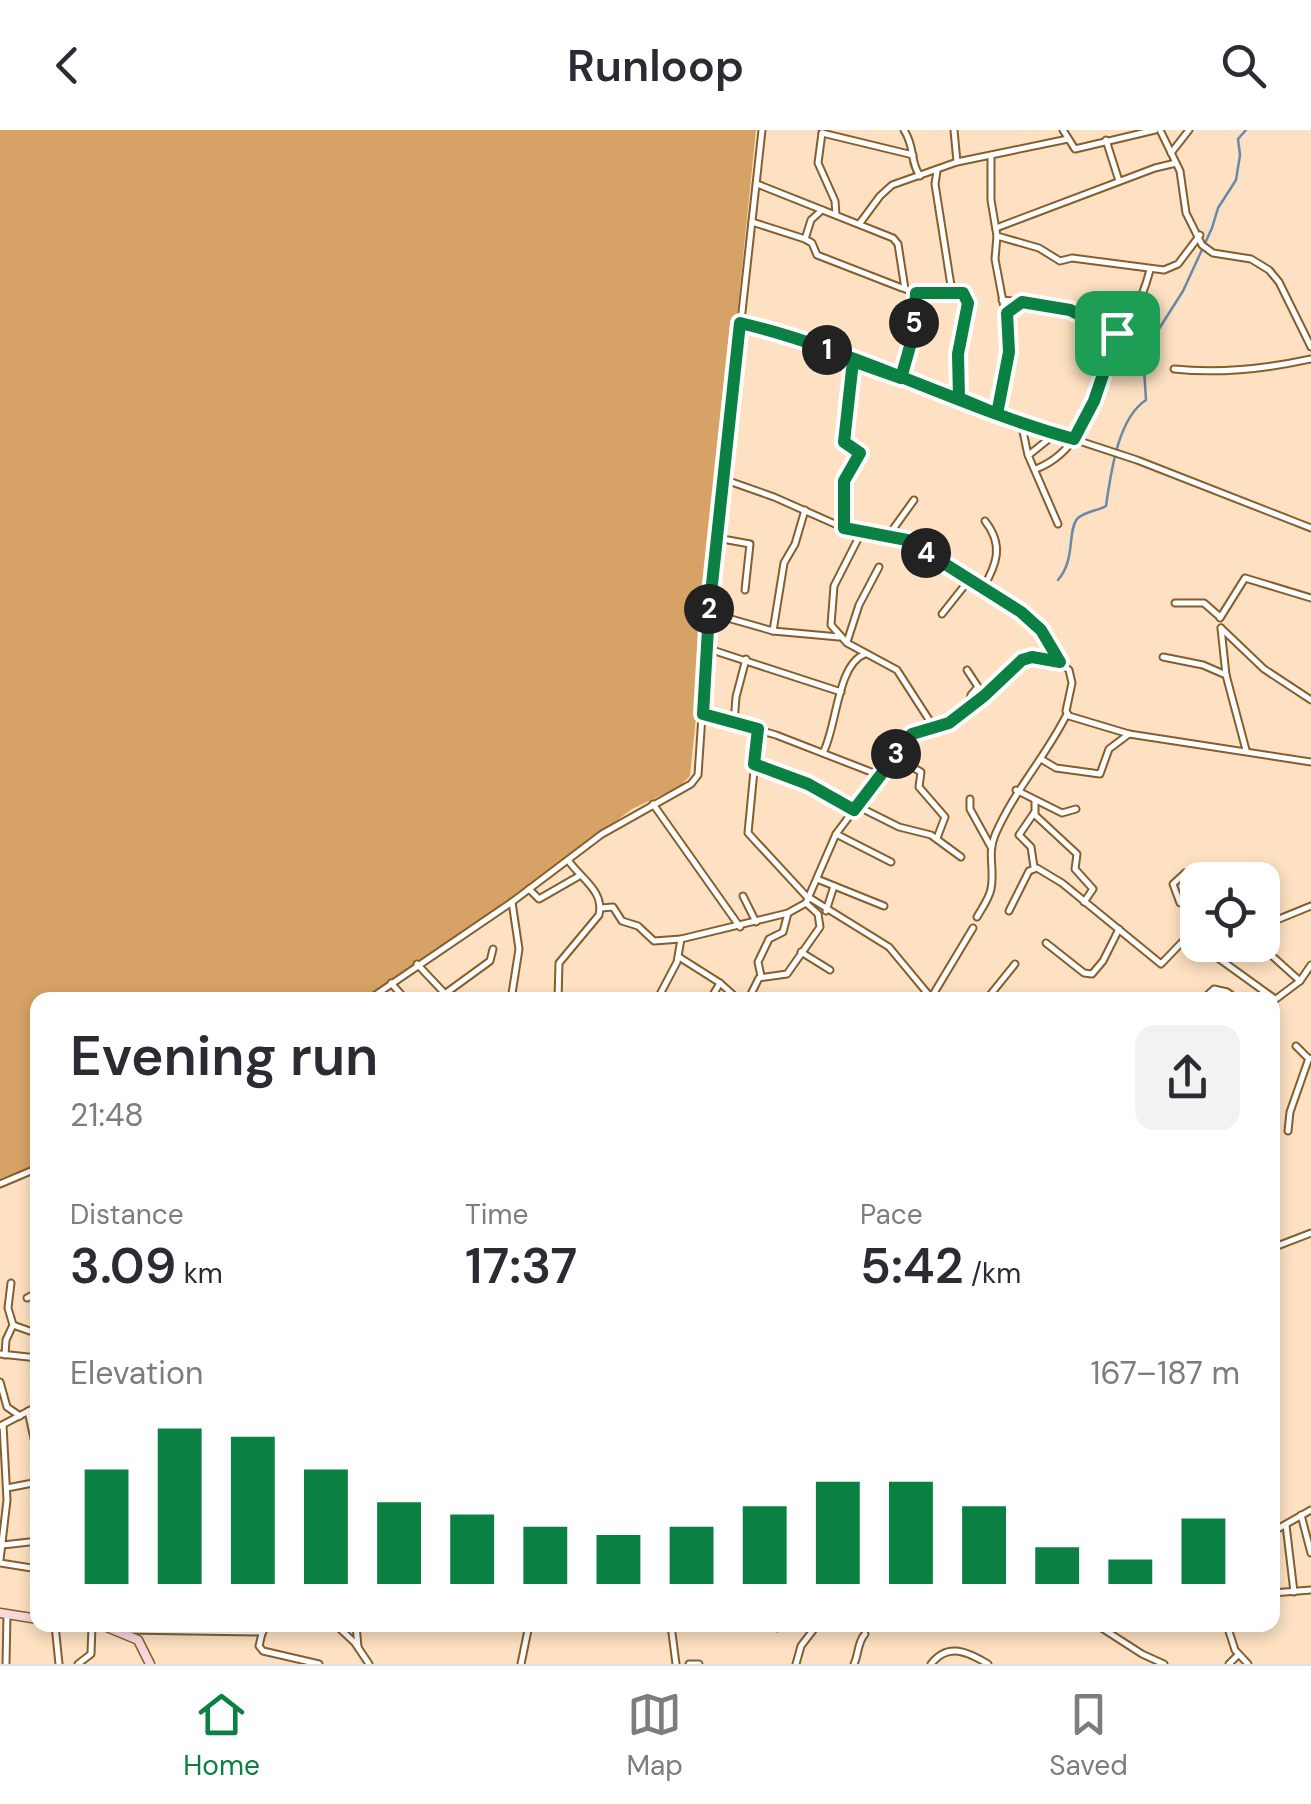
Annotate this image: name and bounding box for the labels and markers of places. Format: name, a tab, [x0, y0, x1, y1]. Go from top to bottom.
pin	[1075, 291, 1160, 376]
pin: 5	[889, 298, 939, 348]
pin: 1	[802, 325, 852, 375]
pin: 4	[901, 528, 951, 578]
pin: 2	[684, 584, 734, 634]
pin: 3	[871, 729, 921, 779]

